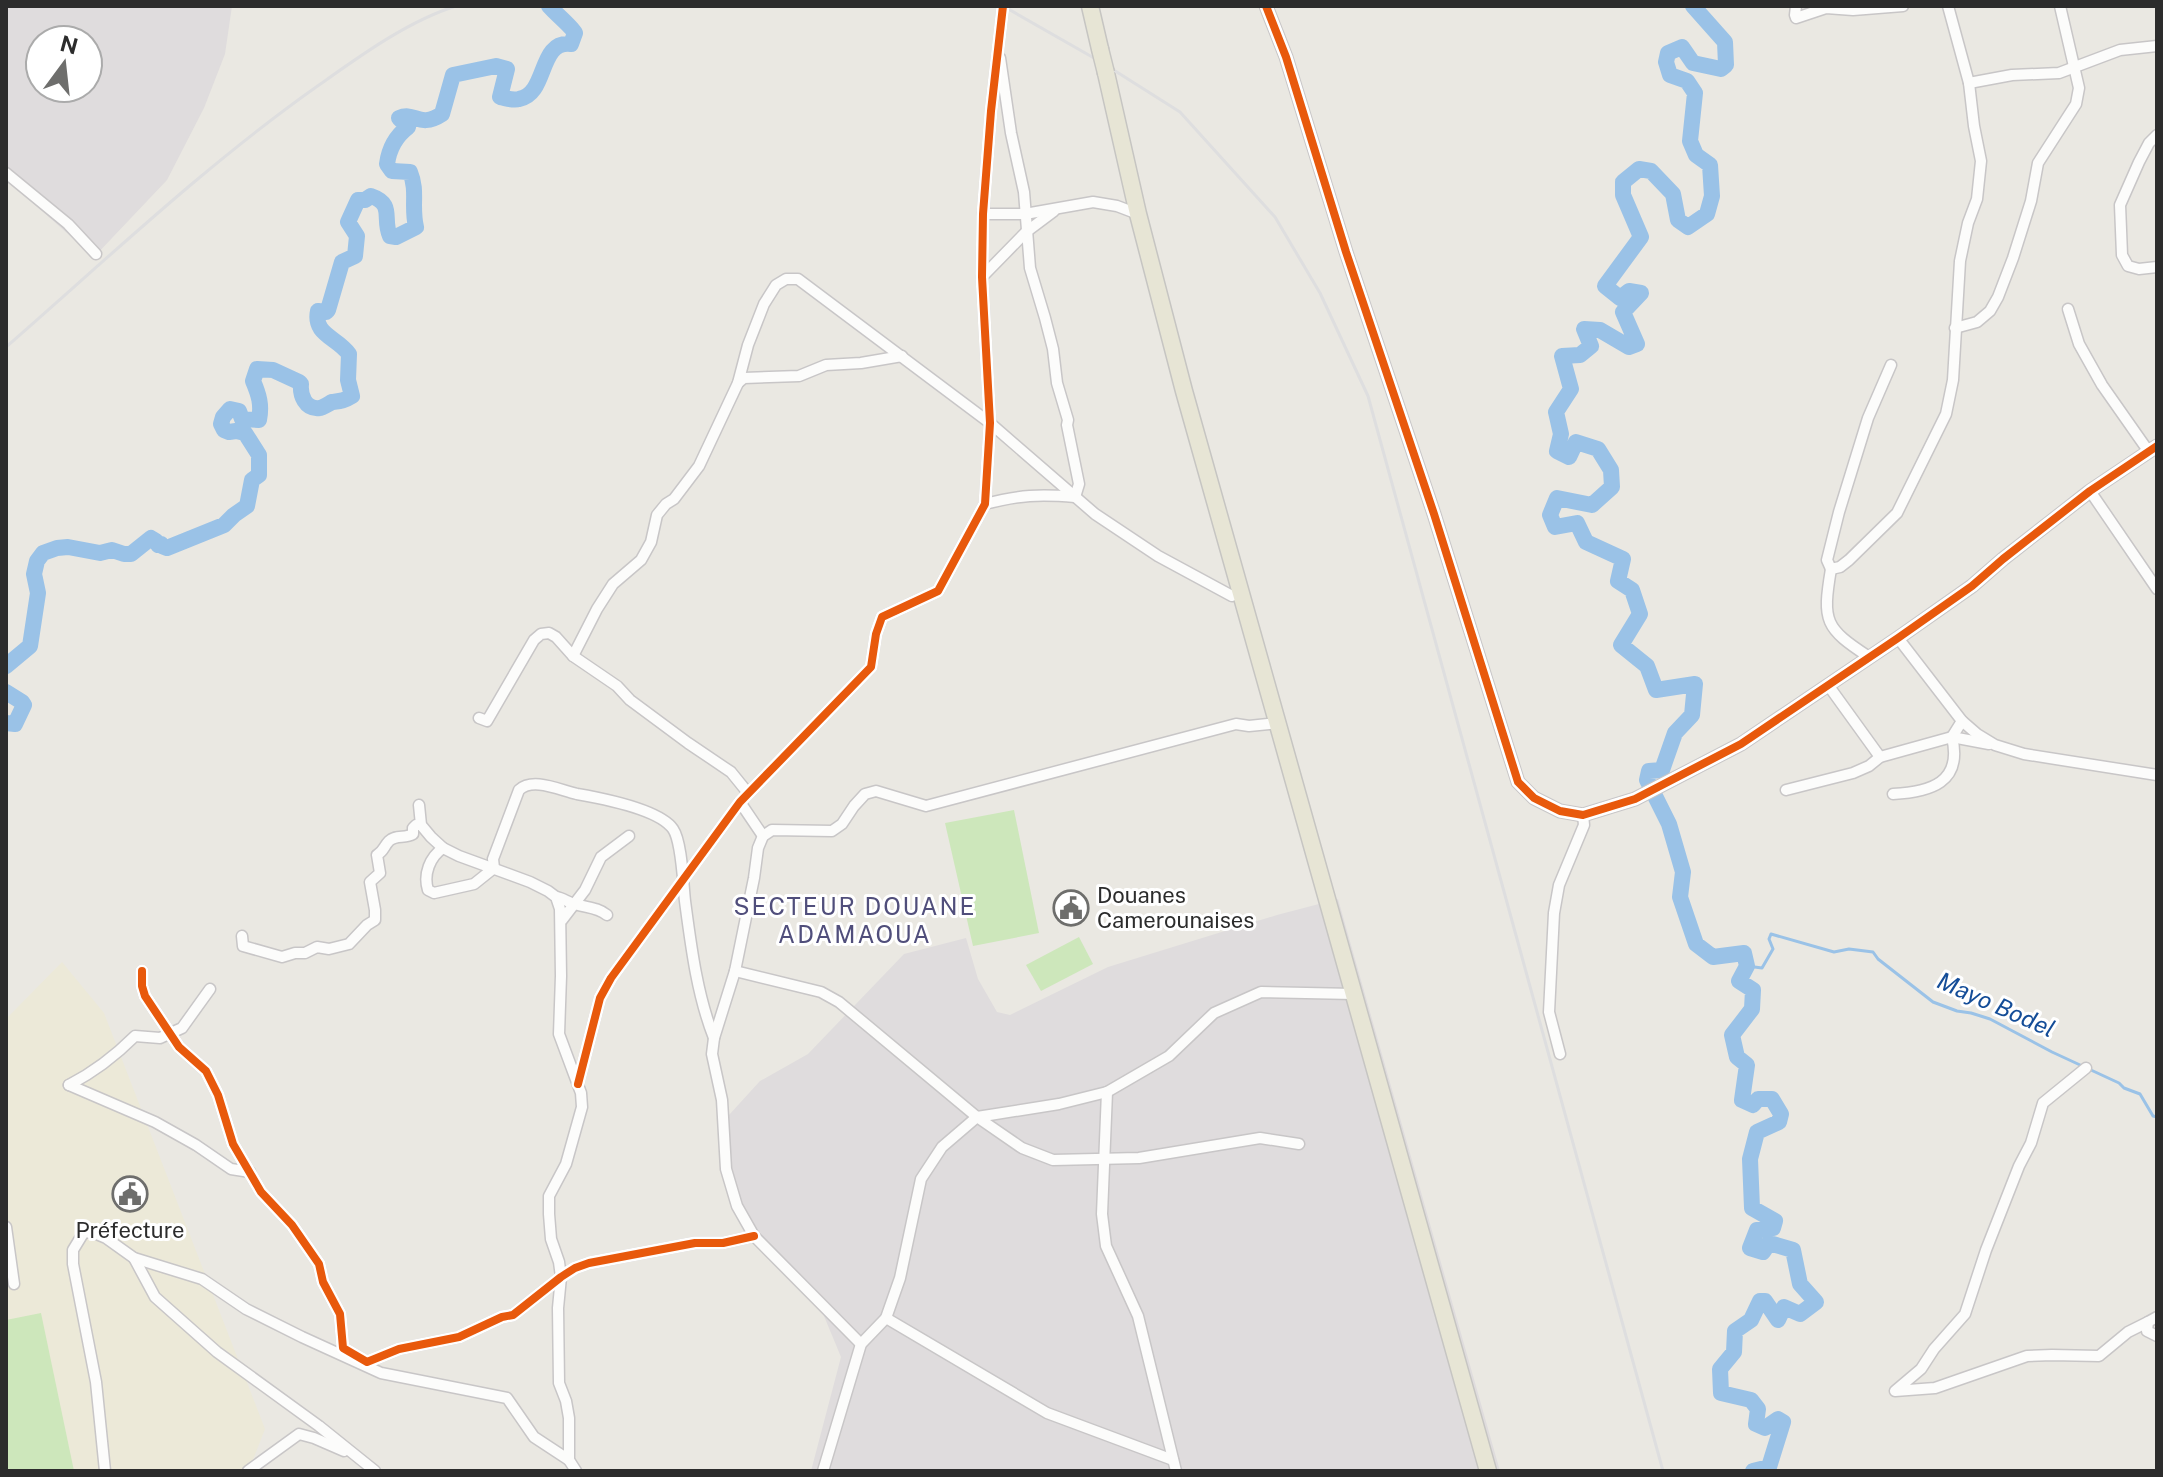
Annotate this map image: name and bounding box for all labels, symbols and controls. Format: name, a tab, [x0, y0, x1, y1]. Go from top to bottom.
north arrow	[24, 24, 104, 104]
text: N	[57, 30, 81, 59]
place label: Douanes Camerounaises	[1097, 882, 1254, 933]
public building icon: Douanes Camerounaises	[1052, 889, 1090, 927]
district label: SECTEUR DOUANE ADAMAOUA	[734, 892, 976, 948]
water label: Mayo Bodel	[1933, 966, 2060, 1043]
public building icon: Préfecture	[111, 1175, 149, 1213]
place label: Préfecture	[75, 1217, 185, 1243]

